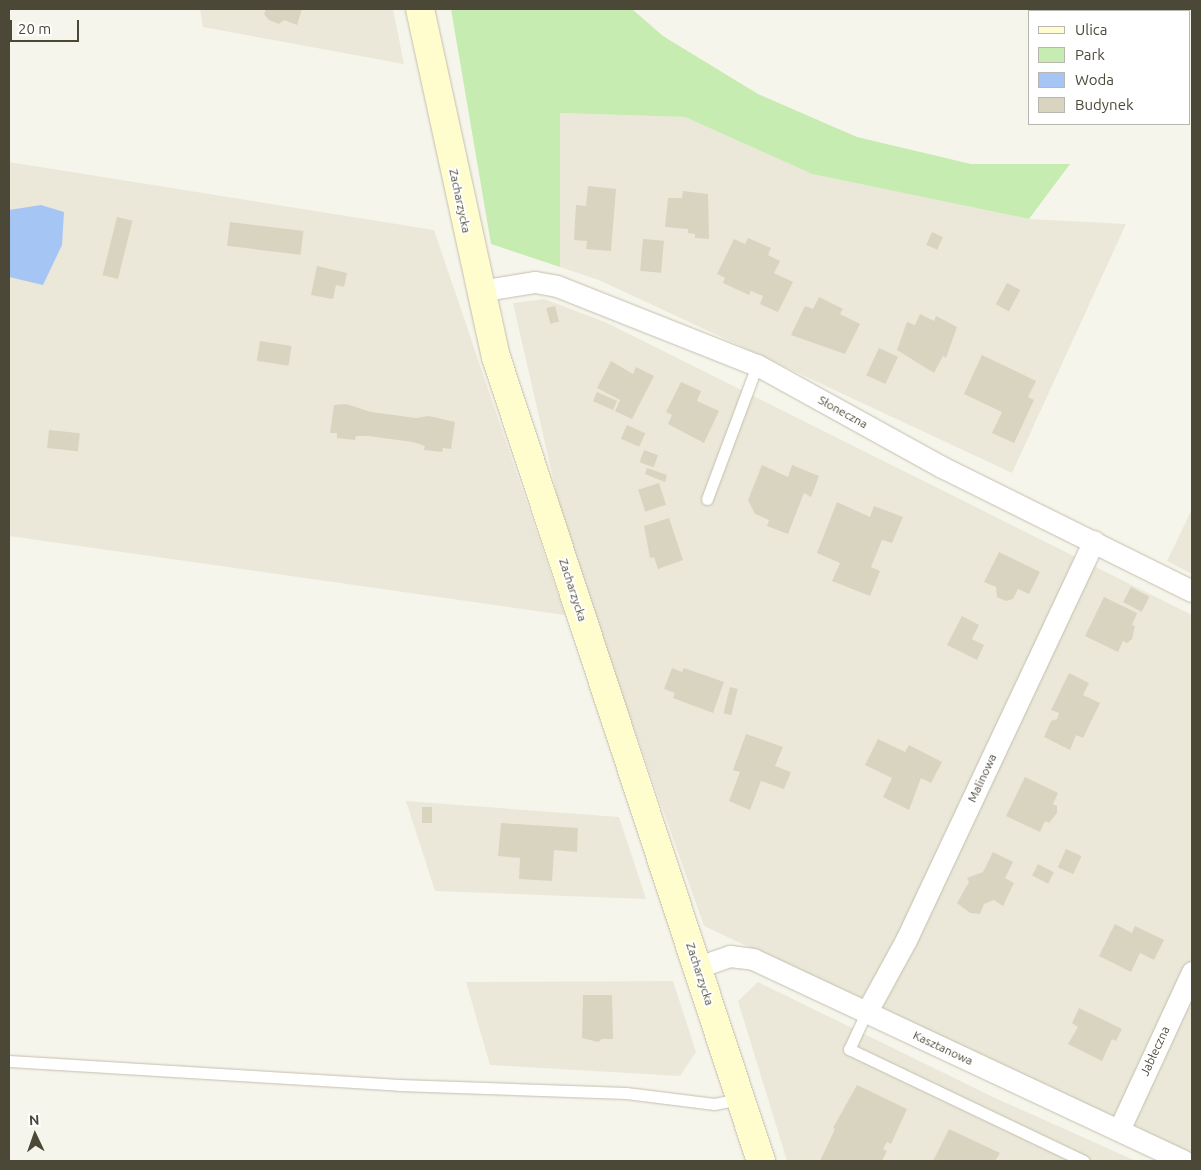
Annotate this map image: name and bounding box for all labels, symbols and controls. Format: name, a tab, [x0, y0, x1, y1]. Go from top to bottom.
scale bar	[12, 10, 81, 42]
legend	[1028, 10, 1191, 125]
text: 20 m	[18, 20, 51, 37]
text: Ulica	[1075, 21, 1107, 38]
text: Park	[1075, 46, 1105, 63]
text: Woda	[1075, 71, 1114, 88]
text: Budynek	[1075, 96, 1134, 113]
street label: Zacharzycka	[446, 168, 474, 234]
street label: Słoneczna	[816, 393, 870, 431]
street label: Zacharzycka	[556, 557, 590, 623]
street label: Malinowa	[964, 751, 1000, 805]
street label: Zacharzycka	[683, 941, 717, 1007]
street label: Jabłeczna	[1137, 1024, 1173, 1078]
street label: Kasztanowa	[911, 1028, 975, 1068]
north arrow	[10, 1110, 60, 1160]
text: N	[29, 1112, 40, 1128]

